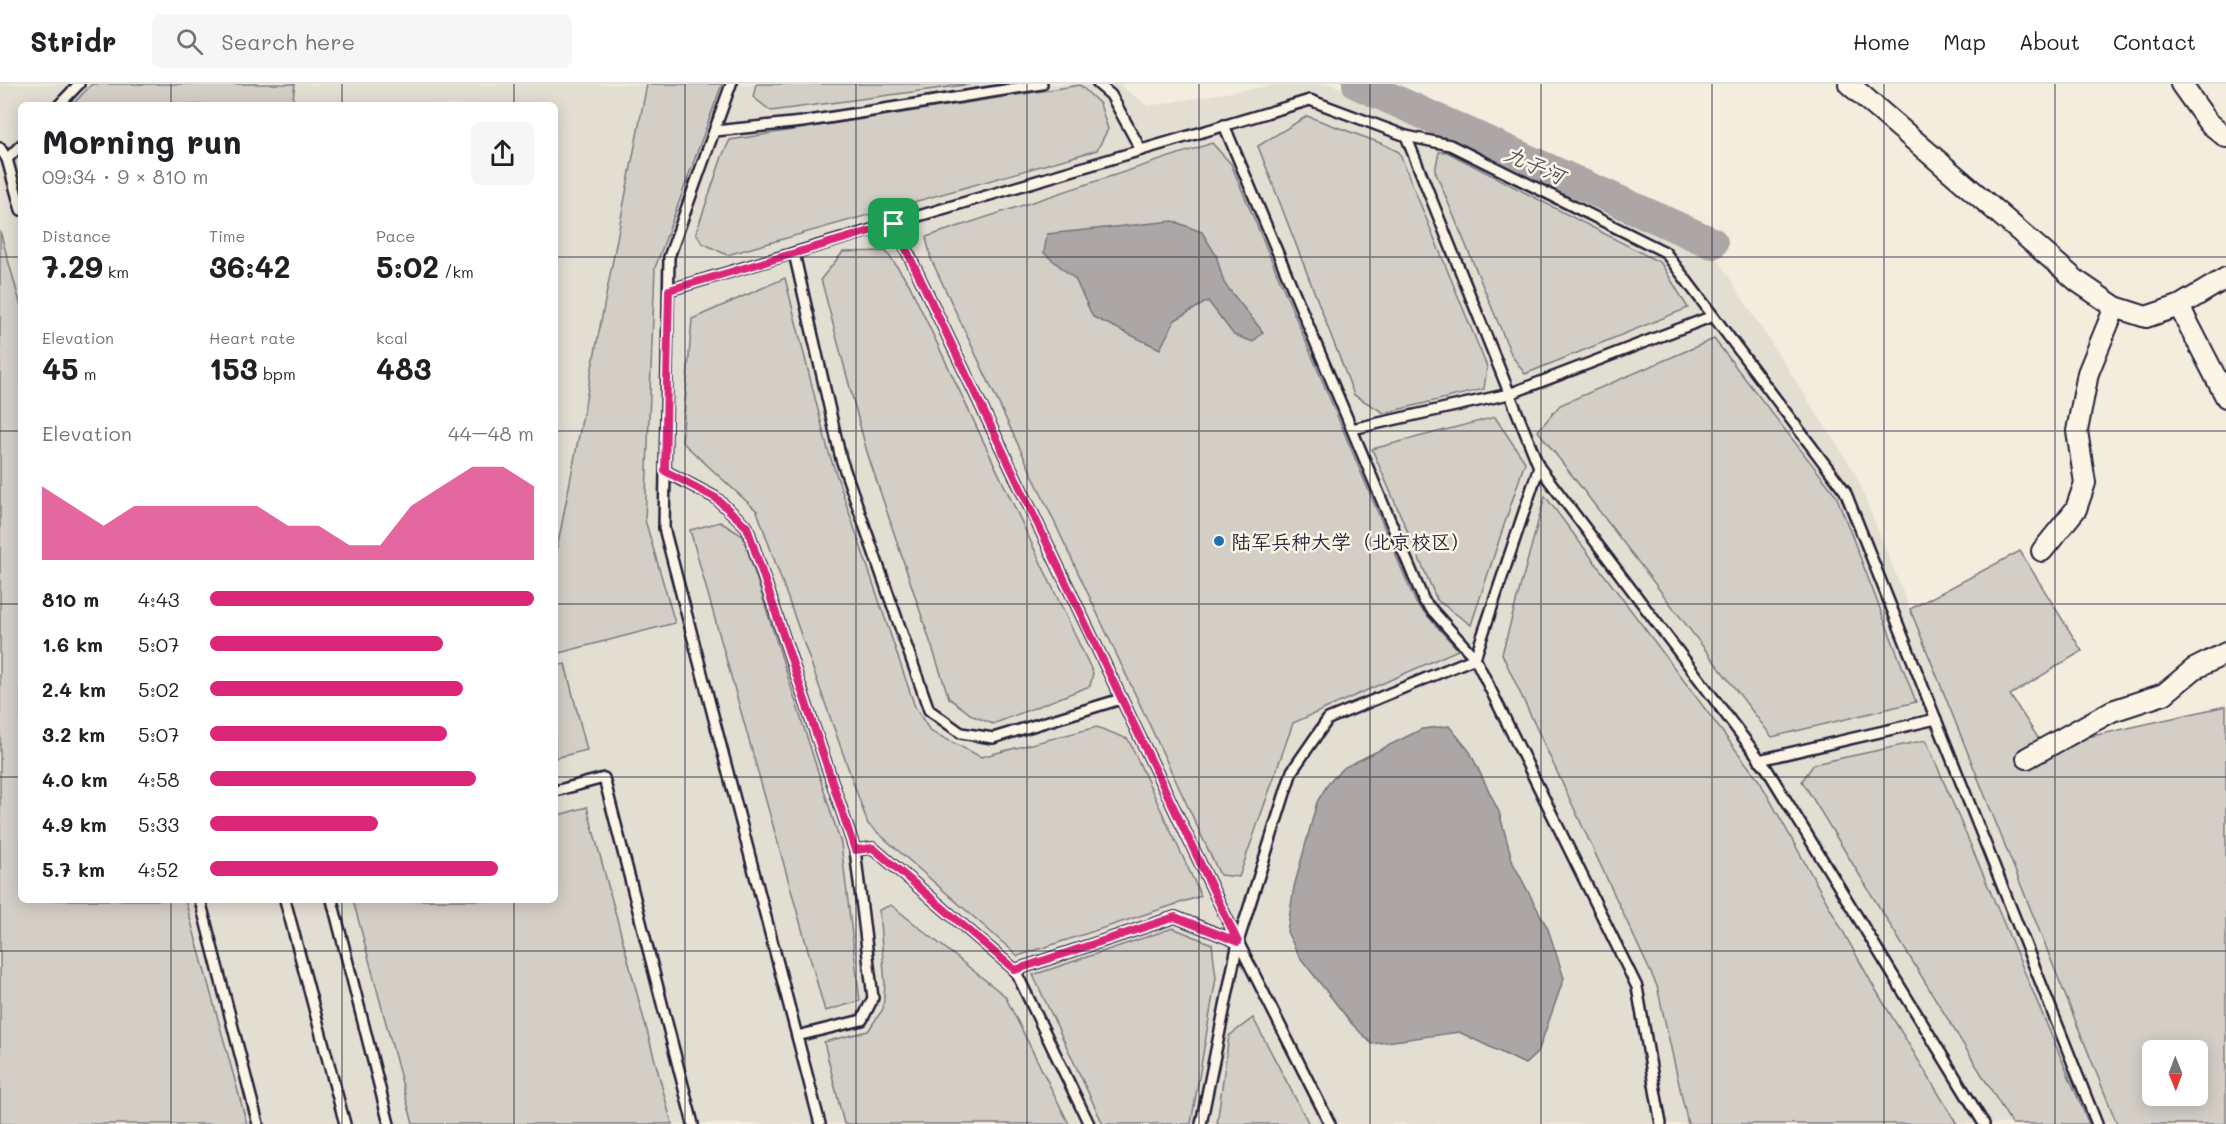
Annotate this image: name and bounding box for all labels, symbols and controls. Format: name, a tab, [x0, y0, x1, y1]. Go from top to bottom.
search box	[152, 14, 572, 68]
text: Stridr	[30, 23, 116, 59]
icon: search	[173, 25, 206, 58]
text: Search here	[221, 27, 355, 56]
text: Home	[1853, 28, 1910, 55]
text: Map	[1943, 28, 1986, 55]
text: About	[2019, 28, 2080, 55]
text: Contact	[2113, 28, 2196, 55]
text: Morning run	[42, 119, 242, 162]
button: share	[471, 122, 534, 185]
water label: 九子河	[1501, 139, 1572, 190]
text: 09:34 · 9 × 810 m	[42, 163, 208, 189]
pin	[868, 198, 919, 249]
icon: arrive	[877, 207, 910, 240]
text: Distance	[42, 225, 111, 246]
text: Time	[209, 225, 245, 246]
text: Pace	[376, 225, 415, 246]
text: 7.29	[42, 246, 103, 286]
text: 36:42	[209, 246, 290, 286]
text: 5:02	[376, 246, 439, 286]
text: km	[103, 261, 129, 282]
text: /km	[439, 261, 474, 282]
text: Elevation	[42, 327, 114, 348]
text: Heart rate	[209, 327, 295, 348]
text: kcal	[376, 327, 408, 348]
text: 45	[42, 348, 79, 388]
text: 153	[209, 348, 258, 388]
text: 483	[376, 348, 432, 388]
text: m	[79, 363, 96, 384]
text: bpm	[258, 363, 296, 384]
text: Elevation	[42, 420, 132, 446]
text: 44–48 m	[448, 420, 534, 446]
place label: 陆军兵种大学（北京校区）	[1231, 528, 1471, 554]
marker: 陆军兵种大学（北京校区）	[1212, 534, 1226, 548]
text: 810 m	[42, 586, 99, 612]
text: 4:43	[138, 586, 179, 612]
text: 1.6 km	[42, 631, 103, 657]
text: 5:07	[138, 631, 179, 657]
text: 2.4 km	[42, 676, 106, 702]
text: 5:02	[138, 676, 179, 702]
text: 3.2 km	[42, 721, 105, 747]
text: 5:07	[138, 721, 179, 747]
text: 4.0 km	[42, 766, 108, 792]
text: 4:58	[138, 766, 180, 792]
text: 4.9 km	[42, 811, 107, 837]
text: 5:33	[138, 811, 179, 837]
text: 5.7 km	[42, 856, 105, 882]
text: 4:52	[138, 856, 179, 882]
north arrow	[2142, 1040, 2208, 1106]
map controls	[2142, 1040, 2208, 1106]

